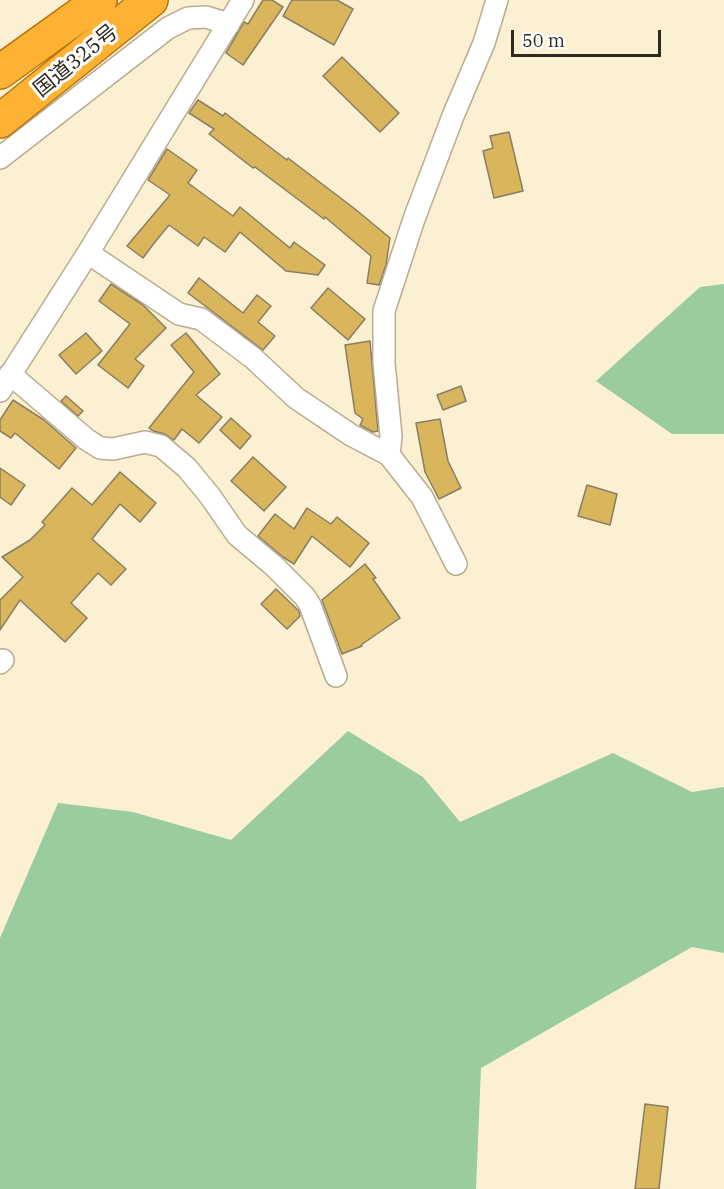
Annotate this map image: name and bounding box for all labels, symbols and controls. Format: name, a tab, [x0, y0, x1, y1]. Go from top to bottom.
scale bar	[514, 18, 664, 56]
street label: 国道325号	[29, 19, 123, 103]
text: 50 m	[522, 29, 565, 52]

